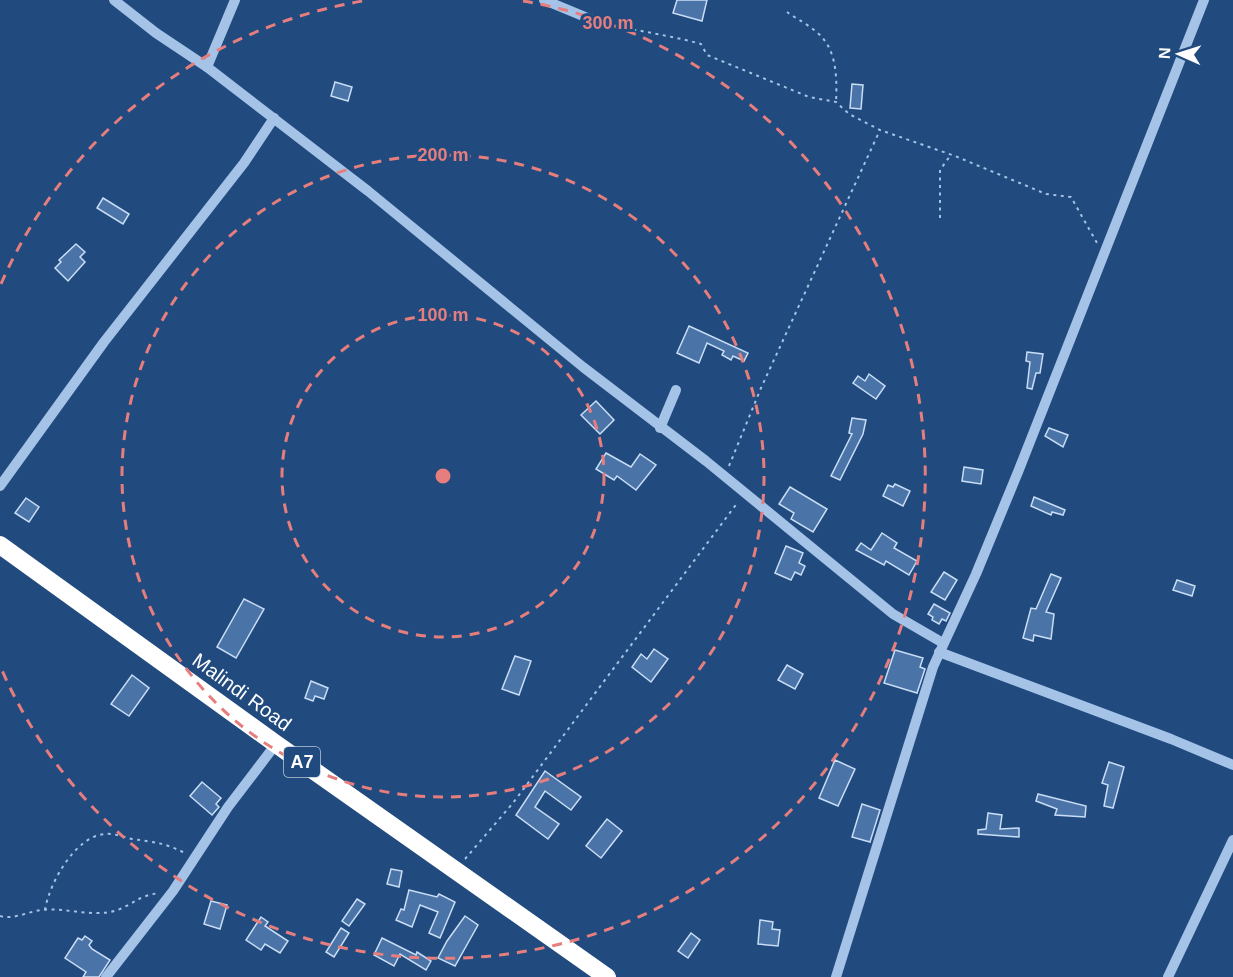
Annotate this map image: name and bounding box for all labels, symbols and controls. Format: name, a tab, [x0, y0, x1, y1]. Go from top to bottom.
text: 300 m	[582, 13, 634, 33]
north arrow	[1149, 24, 1209, 84]
text: N	[1156, 47, 1173, 59]
text: 200 m	[417, 145, 469, 165]
text: 100 m	[417, 305, 469, 325]
centre of rings	[433, 466, 453, 486]
street label: Malindi Road	[188, 649, 296, 735]
road number: A7	[284, 747, 320, 777]

